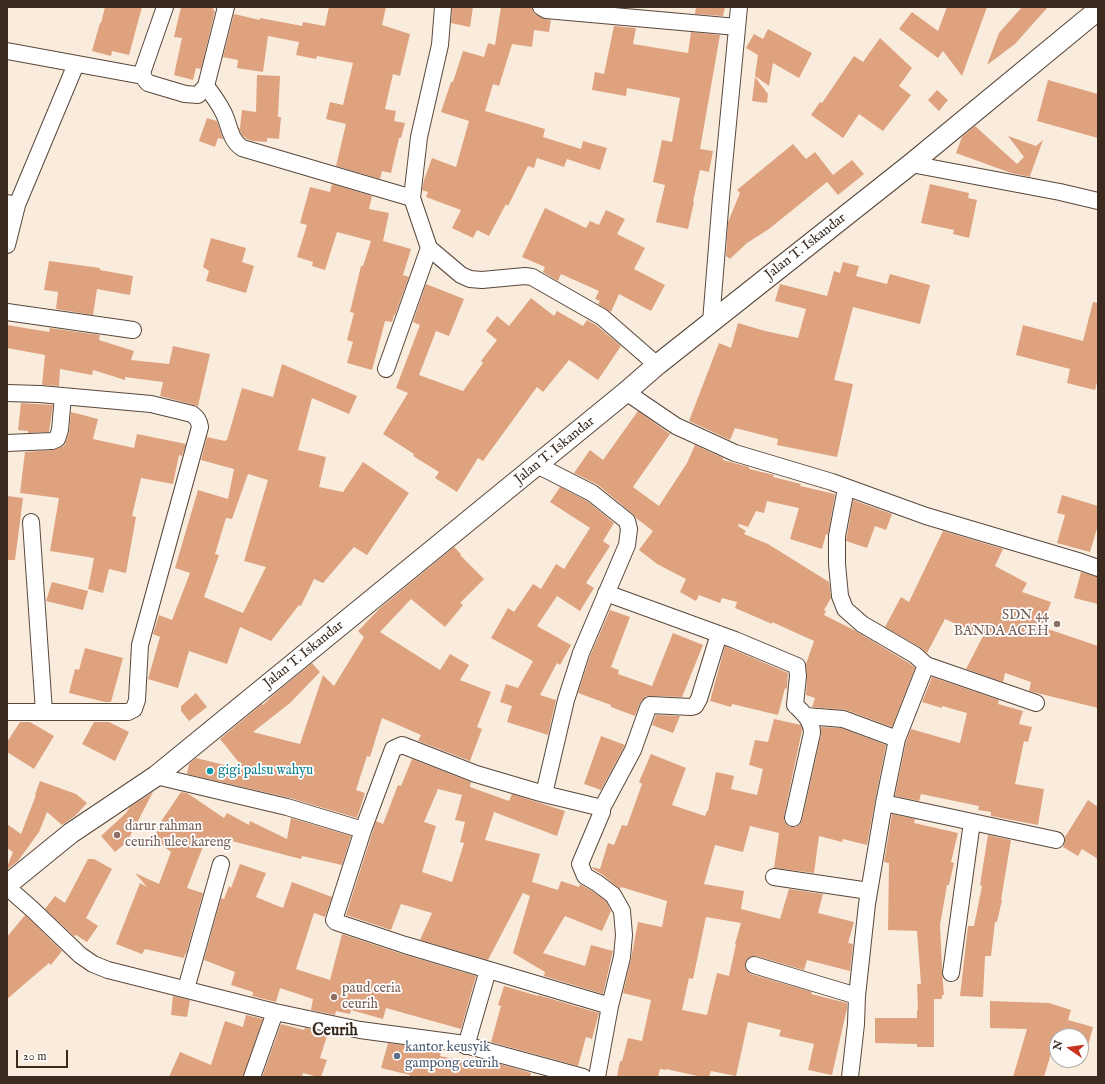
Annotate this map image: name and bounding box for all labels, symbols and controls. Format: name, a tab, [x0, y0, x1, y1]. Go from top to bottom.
street label: Jalan T. Iskandar	[762, 210, 850, 284]
street label: Jalan T. Iskandar	[512, 414, 598, 488]
place label: SDN 44 BANDA ACEH	[954, 608, 1049, 640]
street label: Jalan T. Iskandar	[261, 618, 347, 692]
marker: SDN 44 BANDA ACEH	[1052, 619, 1062, 629]
place label: gigi palsu wahyu	[218, 763, 313, 779]
marker: gigi palsu wahyu	[205, 766, 215, 776]
place label: darur rahman ceurih ulee kareng	[125, 819, 231, 852]
marker: darur rahman ceurih ulee kareng	[112, 830, 122, 840]
place label: paud ceria ceurih	[342, 981, 401, 1014]
marker: paud ceria ceurih	[329, 992, 339, 1002]
district label: Ceurih	[312, 1022, 358, 1042]
north arrow	[1049, 1028, 1089, 1068]
text: N	[1050, 1039, 1066, 1052]
place label: kantor keusyik gampong ceurih	[405, 1040, 499, 1072]
scale bar	[18, 1042, 70, 1068]
text: 20 m	[23, 1049, 46, 1064]
marker: kantor keusyik gampong ceurih	[392, 1051, 402, 1061]

